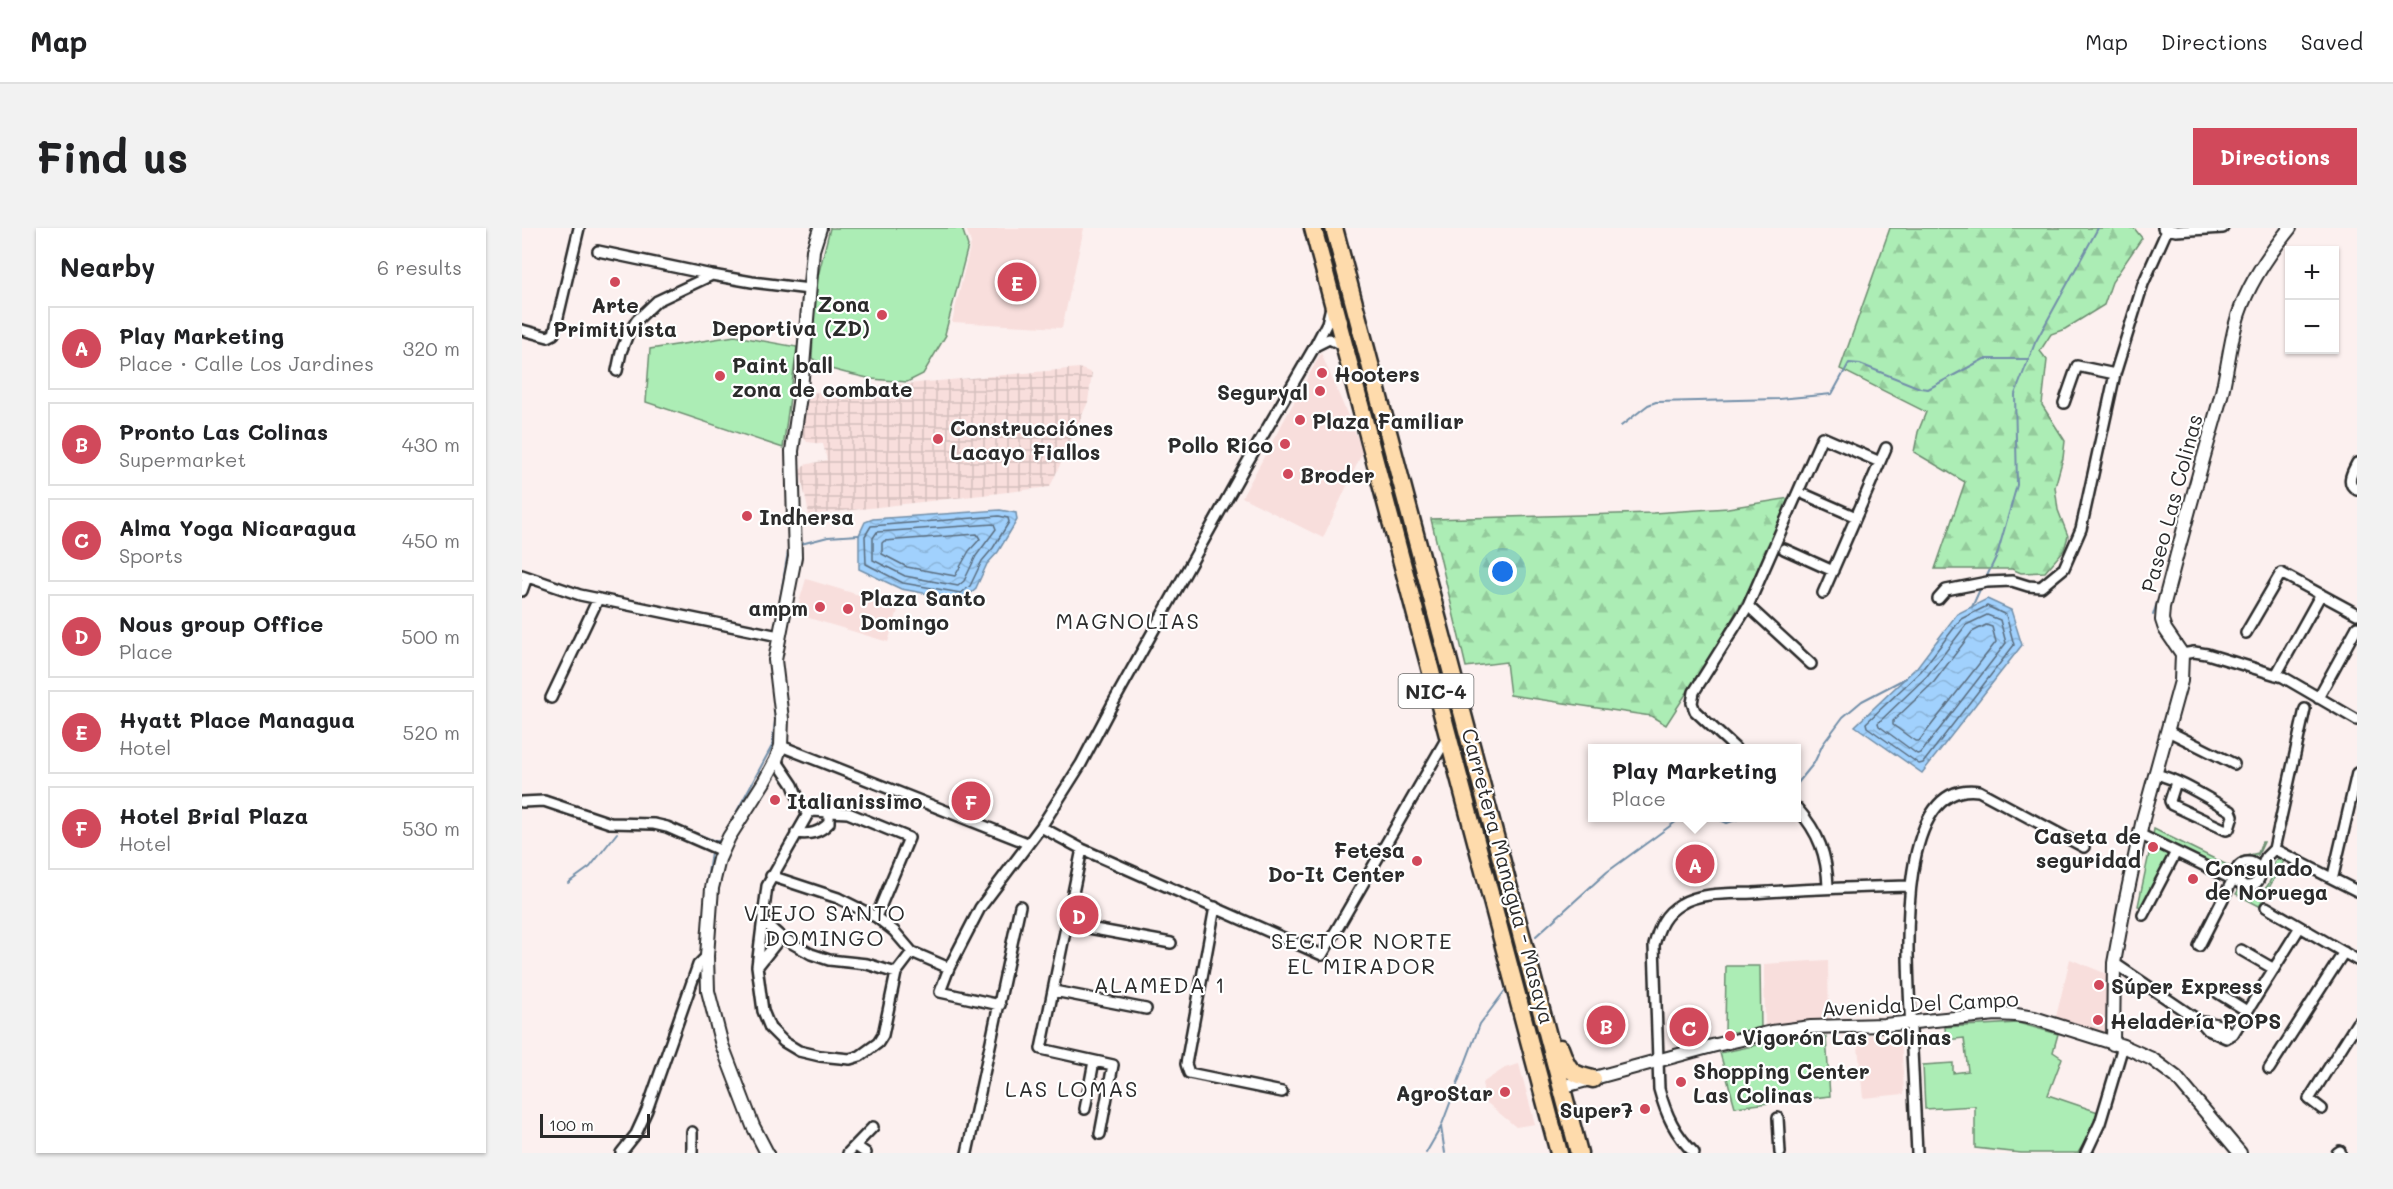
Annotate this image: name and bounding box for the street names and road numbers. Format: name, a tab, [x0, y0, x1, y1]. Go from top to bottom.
street label: Paseo Las Colinas	[2134, 411, 2208, 595]
road number: NIC-4	[1398, 674, 1474, 708]
street label: Carretera Managua - Masaya	[1456, 725, 1562, 1027]
street label: Avenida Del Campo	[1821, 984, 2019, 1022]

